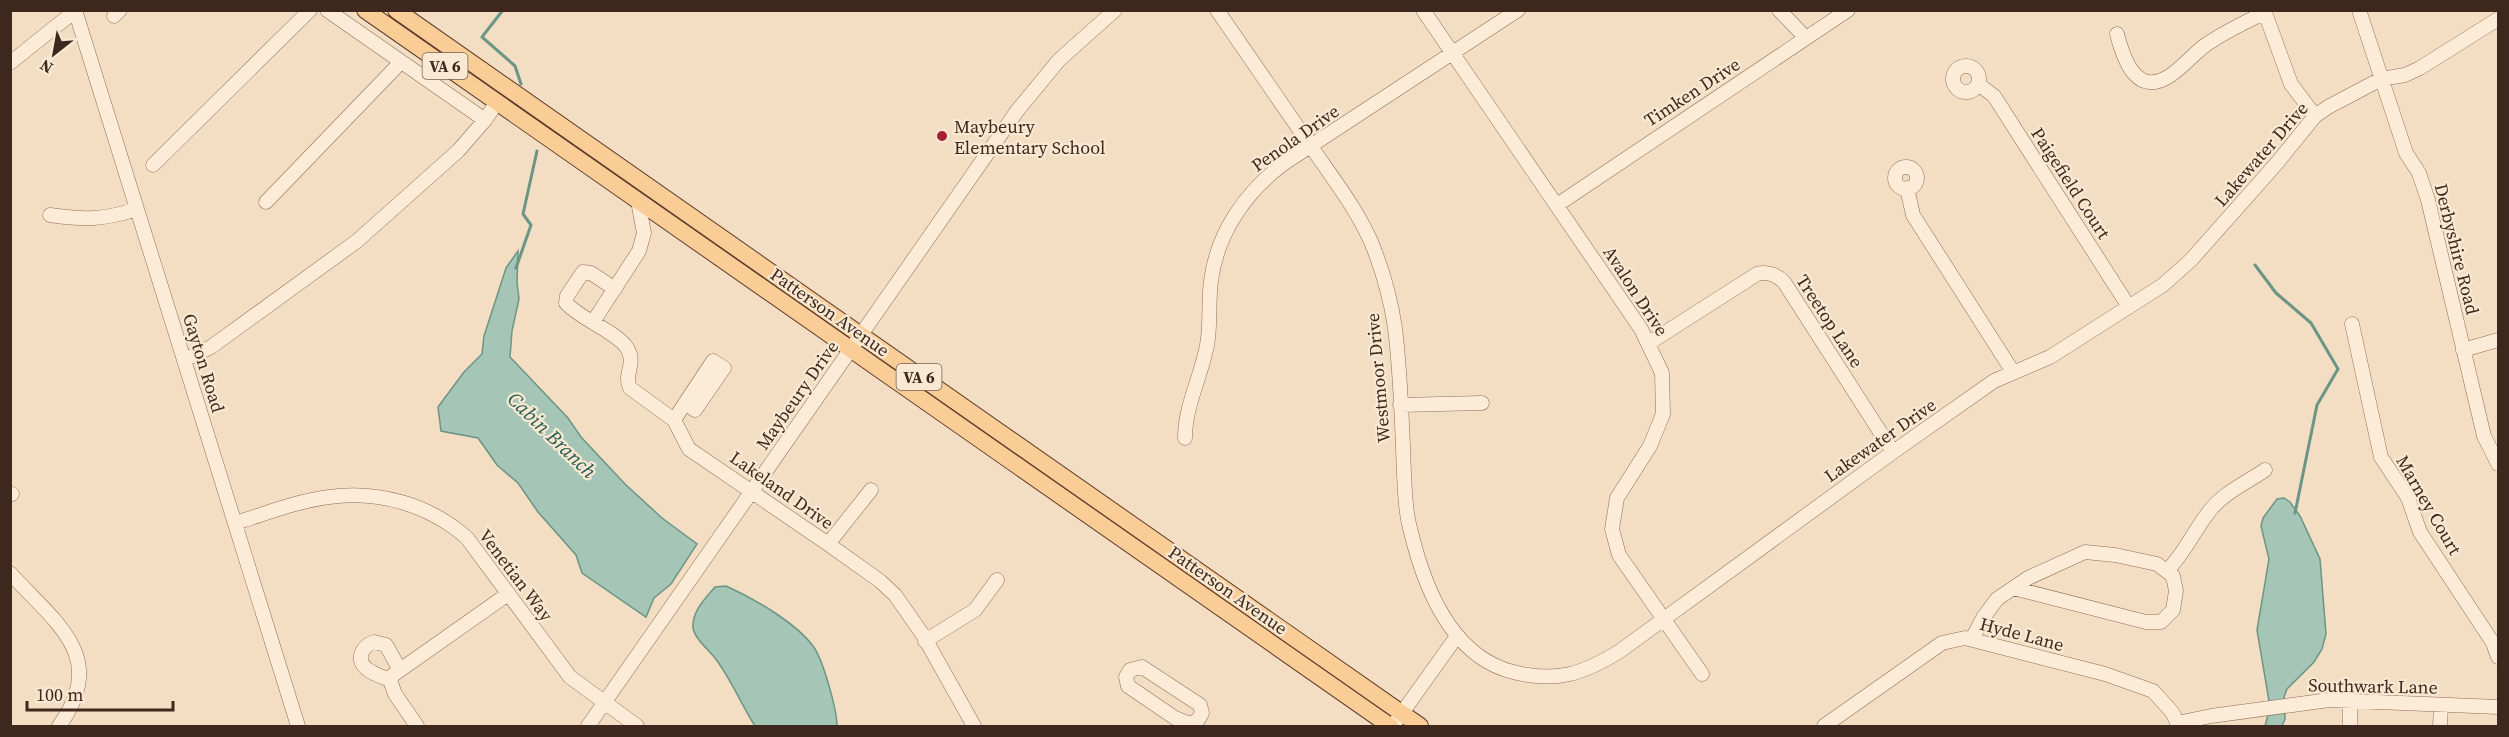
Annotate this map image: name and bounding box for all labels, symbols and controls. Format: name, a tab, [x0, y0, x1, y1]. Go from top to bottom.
north arrow	[24, 24, 84, 84]
street label: Timken Drive	[1639, 52, 1745, 132]
road number: VA 6	[422, 53, 468, 79]
text: N	[35, 54, 57, 79]
street label: Lakewater Drive	[2209, 96, 2313, 212]
street label: Penola Drive	[1246, 99, 1344, 177]
place label: Maybeury Elementary School	[954, 114, 1105, 160]
street label: Paigefield Court	[2026, 122, 2117, 244]
marker: Maybeury Elementary School	[935, 129, 949, 143]
street label: Derbyshire Road	[2429, 181, 2485, 317]
street label: Avalon Drive	[1598, 241, 1674, 341]
street label: Patterson Avenue	[765, 262, 895, 362]
street label: Treetop Lane	[1791, 270, 1869, 372]
street label: Gayton Road	[177, 310, 231, 416]
street label: Westmoor Drive	[1360, 312, 1396, 444]
street label: Maybeury Drive	[750, 335, 844, 455]
road number: VA 6	[896, 364, 942, 390]
water label: Cabin Branch	[501, 385, 603, 485]
street label: Lakewater Drive	[1819, 392, 1941, 488]
street label: Lakeland Drive	[725, 445, 839, 535]
street label: Marney Court	[2390, 451, 2468, 560]
street label: Venetian Way	[473, 524, 559, 627]
street label: Patterson Avenue	[1163, 540, 1293, 640]
street label: Hyde Lane	[1977, 611, 2067, 657]
street label: Southwark Lane	[2308, 672, 2438, 700]
scale bar	[27, 674, 172, 712]
text: 100 m	[36, 682, 83, 707]

